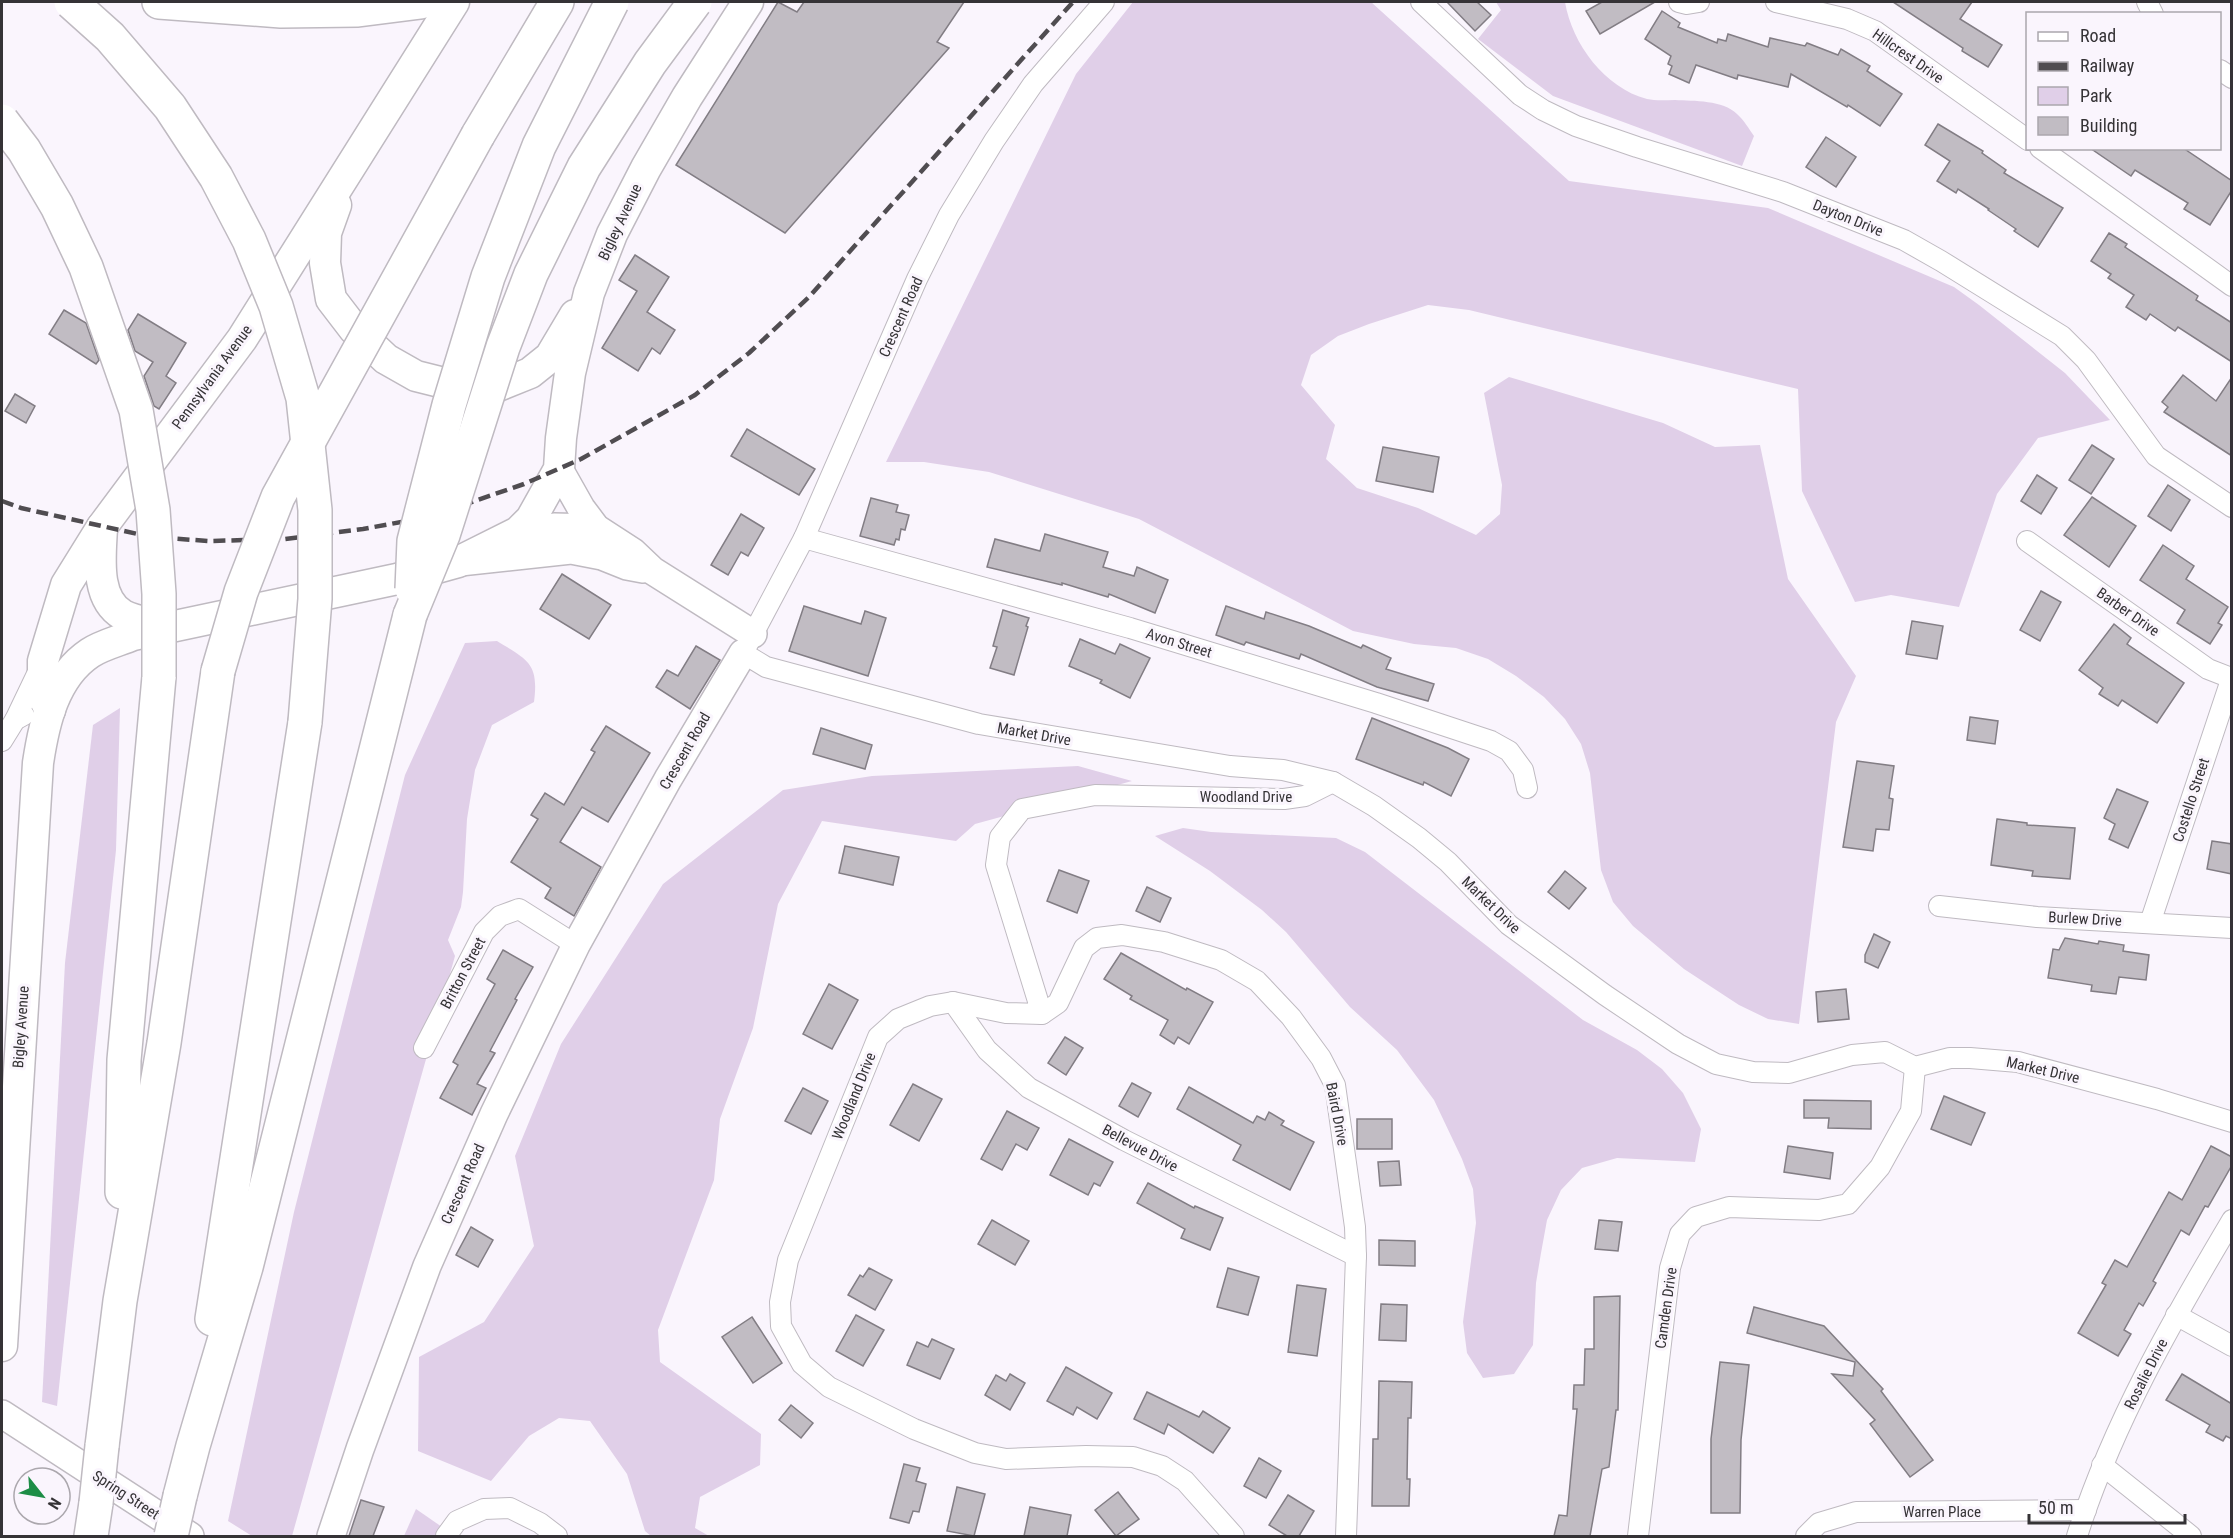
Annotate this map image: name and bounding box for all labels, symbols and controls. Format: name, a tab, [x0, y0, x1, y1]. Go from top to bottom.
legend	[2026, 12, 2221, 150]
street label: Hillcrest Drive	[1869, 25, 1947, 87]
text: Road	[2080, 25, 2116, 46]
text: Railway	[2080, 55, 2135, 76]
text: Park	[2080, 85, 2112, 106]
text: Building	[2080, 115, 2137, 136]
street label: Bigley Avenue	[594, 181, 646, 263]
street label: Dayton Drive	[1810, 196, 1886, 240]
street label: Crescent Road	[875, 274, 927, 360]
street label: Pennsylvania Avenue	[168, 321, 256, 433]
street label: Barber Drive	[2093, 584, 2163, 640]
street label: Avon Street	[1144, 624, 1214, 662]
street label: Crescent Road	[656, 709, 714, 793]
street label: Market Drive	[996, 719, 1072, 749]
street label: Costello Street	[2169, 756, 2213, 844]
street label: Woodland Drive	[1200, 788, 1292, 806]
street label: Market Drive	[1458, 873, 1524, 937]
street label: Burlew Drive	[2048, 908, 2122, 930]
street label: Britton Street	[437, 934, 489, 1012]
street label: Bigley Avenue	[9, 985, 33, 1069]
street label: Woodland Drive	[828, 1050, 880, 1142]
street label: Market Drive	[2005, 1053, 2081, 1087]
street label: Baird Drive	[1322, 1081, 1352, 1147]
street label: Bellevue Drive	[1099, 1121, 1181, 1175]
street label: Crescent Road	[437, 1141, 489, 1227]
street label: Camden Drive	[1651, 1266, 1681, 1350]
street label: Rosalie Drive	[2121, 1336, 2171, 1412]
north arrow	[12, 1466, 72, 1526]
street label: Spring Street	[89, 1467, 163, 1523]
scale bar	[2029, 1487, 2185, 1525]
text: N	[44, 1494, 65, 1513]
text: 50 m	[2038, 1497, 2073, 1518]
street label: Warren Place	[1903, 1503, 1981, 1521]

